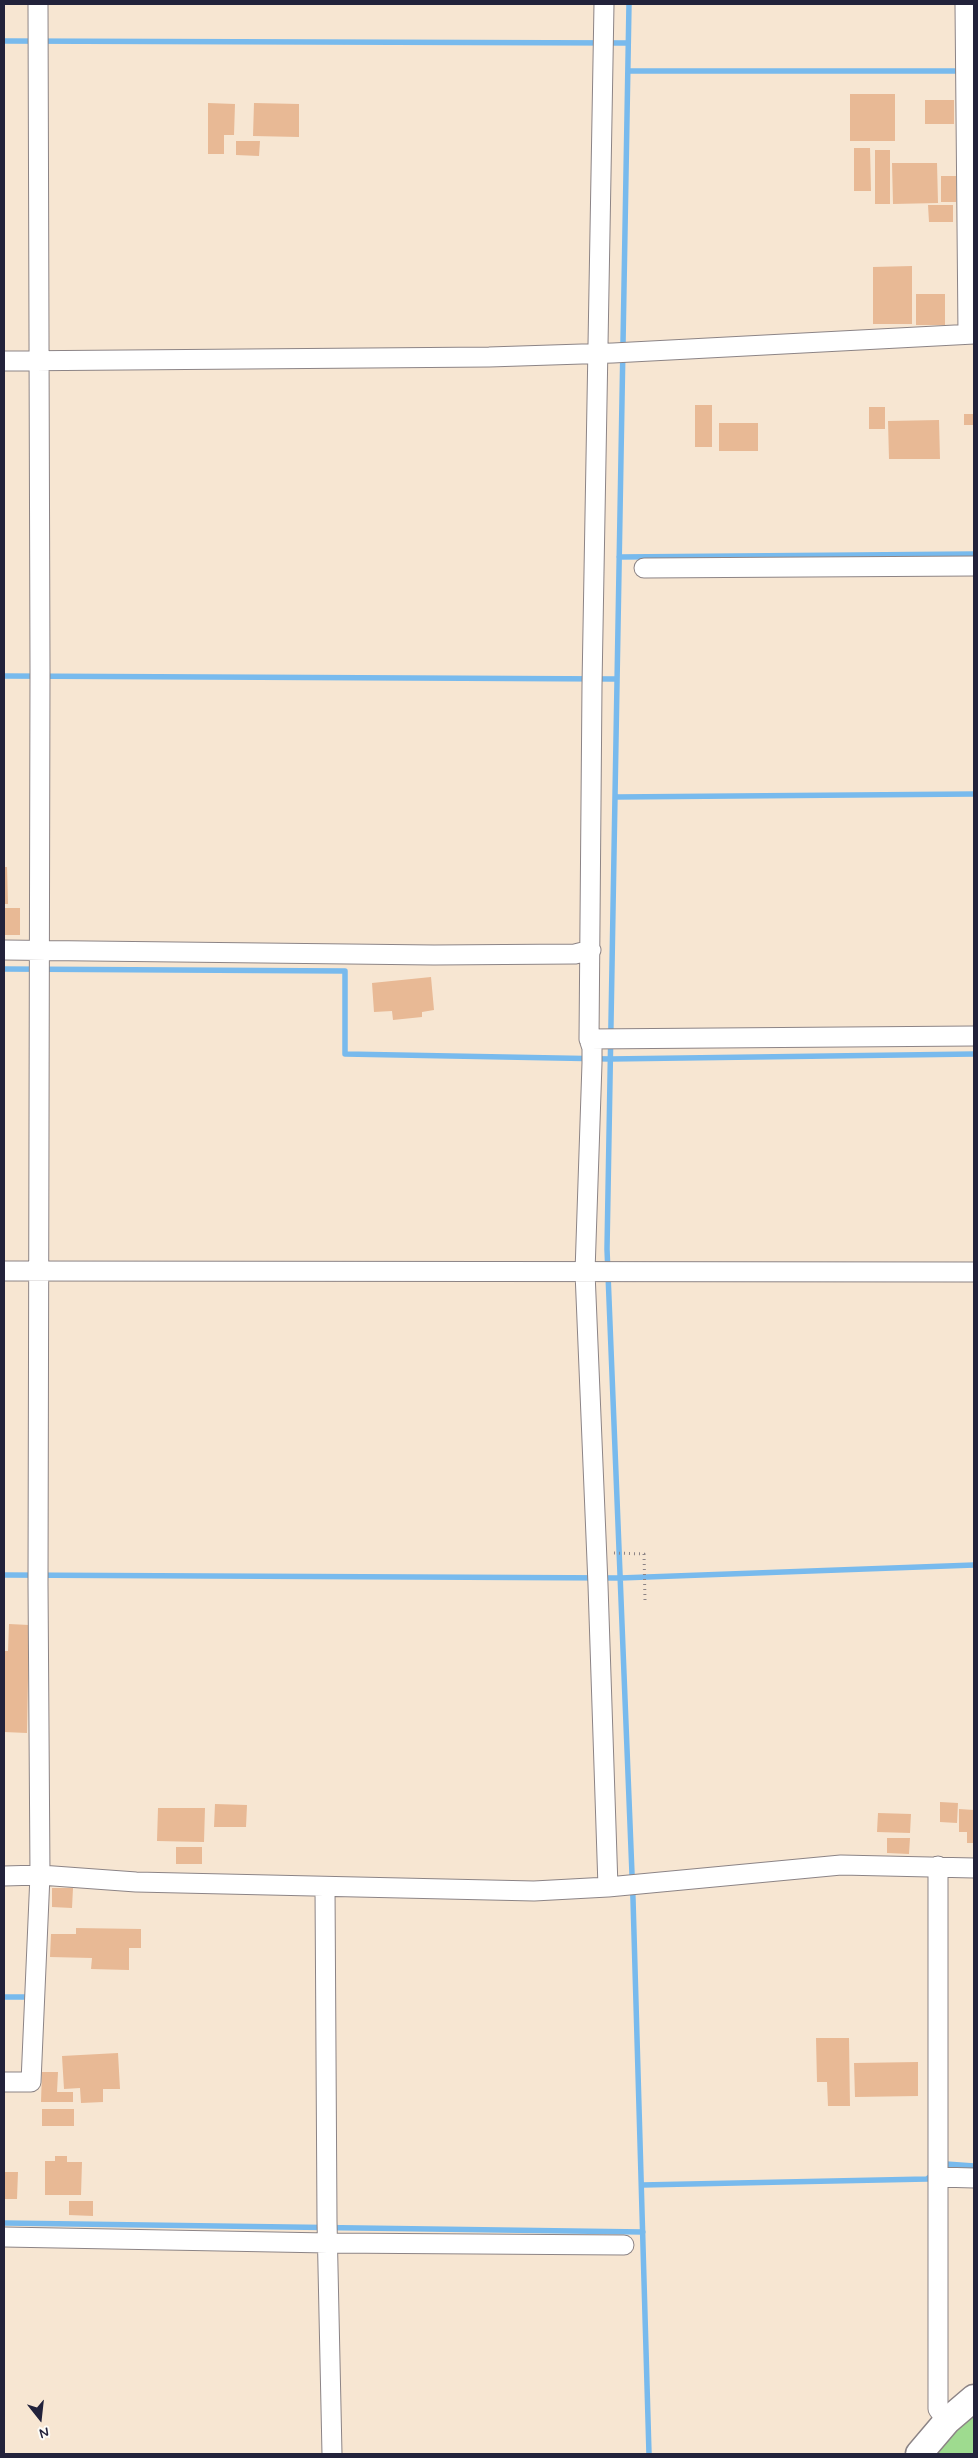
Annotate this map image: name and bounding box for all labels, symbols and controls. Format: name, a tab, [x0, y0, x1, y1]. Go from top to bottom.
north arrow	[15, 2393, 65, 2443]
text: N	[37, 2422, 51, 2442]

